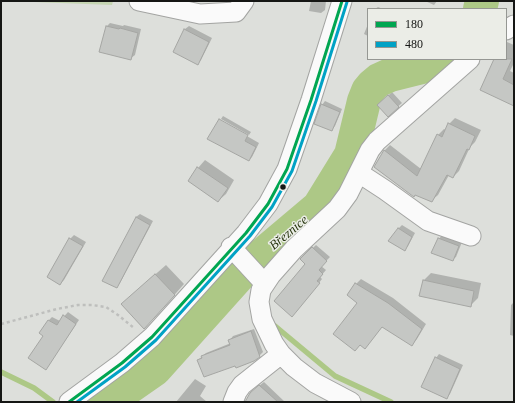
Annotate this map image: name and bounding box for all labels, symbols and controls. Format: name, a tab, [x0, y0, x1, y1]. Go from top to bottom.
legend	[367, 8, 507, 60]
text: 180	[405, 17, 423, 31]
text: 480	[405, 37, 423, 51]
unlabelled marker	[278, 182, 288, 192]
water label: Březnice	[267, 212, 311, 254]

